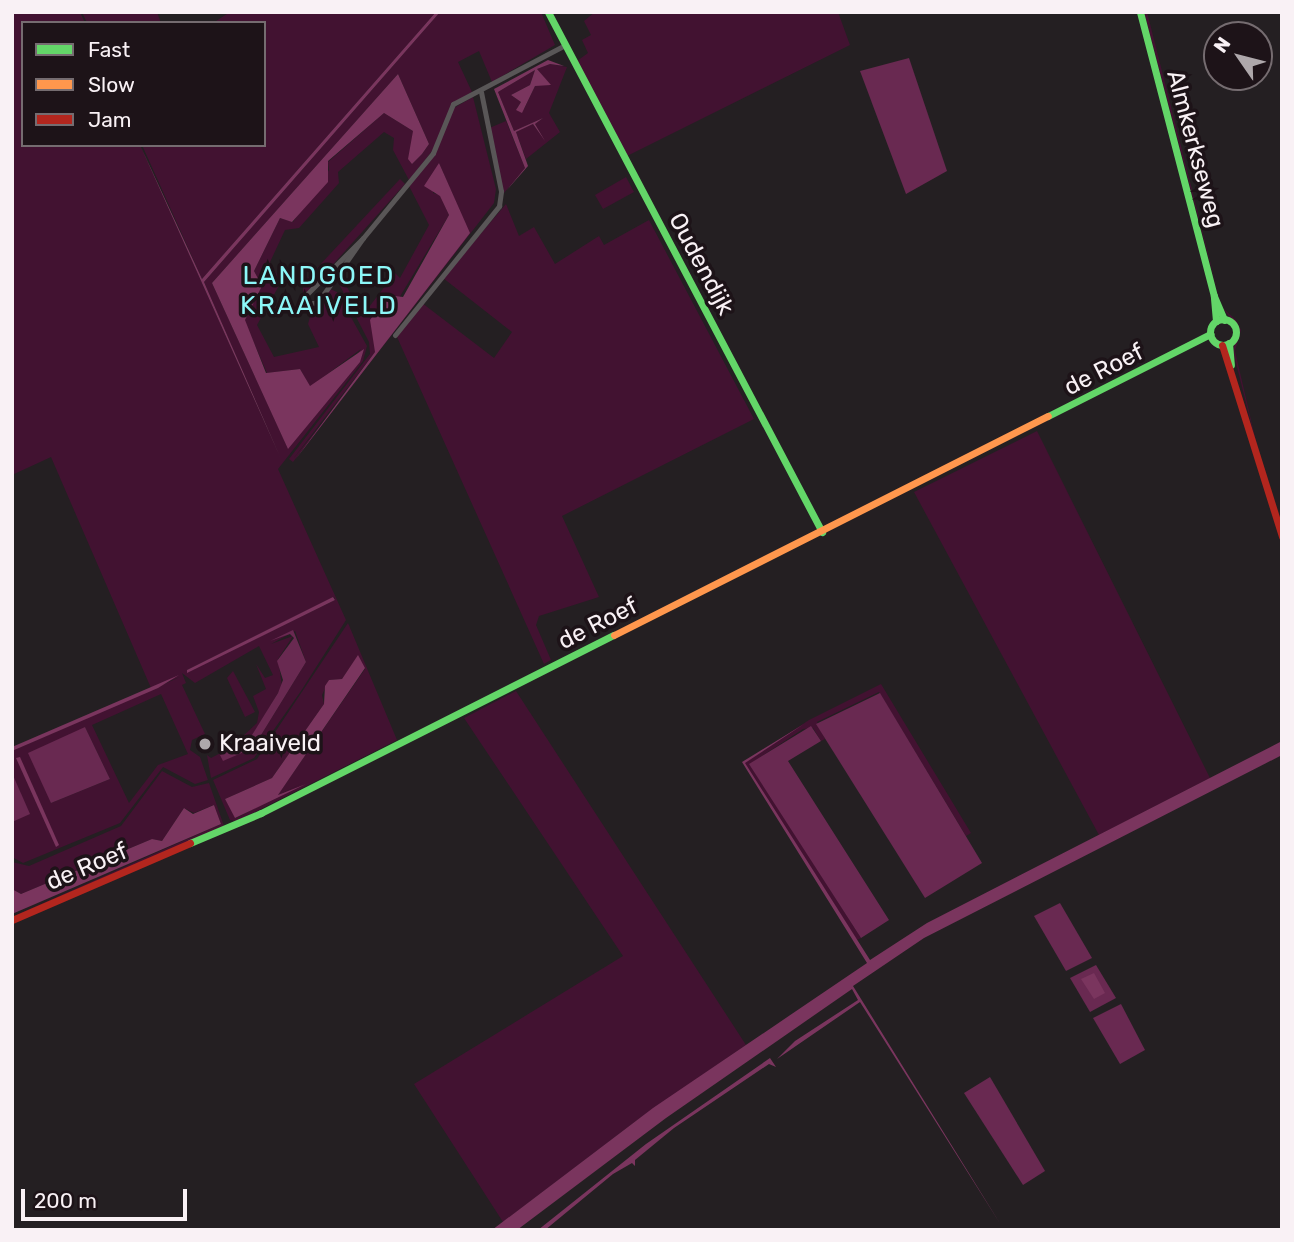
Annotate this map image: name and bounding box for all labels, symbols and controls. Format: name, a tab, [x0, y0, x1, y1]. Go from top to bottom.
legend	[21, 21, 266, 147]
north arrow	[1203, 21, 1273, 91]
text: N	[1209, 33, 1235, 57]
text: Fast	[88, 37, 130, 62]
street label: Almkerkseweg	[1160, 67, 1230, 231]
text: Slow	[88, 72, 135, 97]
text: Jam	[88, 107, 132, 132]
street label: Oudendijk	[662, 208, 740, 320]
district label: LANDGOED KRAAIVELD	[241, 260, 397, 322]
street label: de Roef	[1059, 338, 1149, 402]
street label: de Roef	[553, 592, 643, 656]
place label: Kraaiveld	[219, 730, 321, 758]
marker: Kraaiveld	[197, 736, 213, 752]
street label: de Roef	[42, 837, 132, 897]
scale bar	[24, 1176, 191, 1220]
text: 200 m	[34, 1188, 97, 1213]

